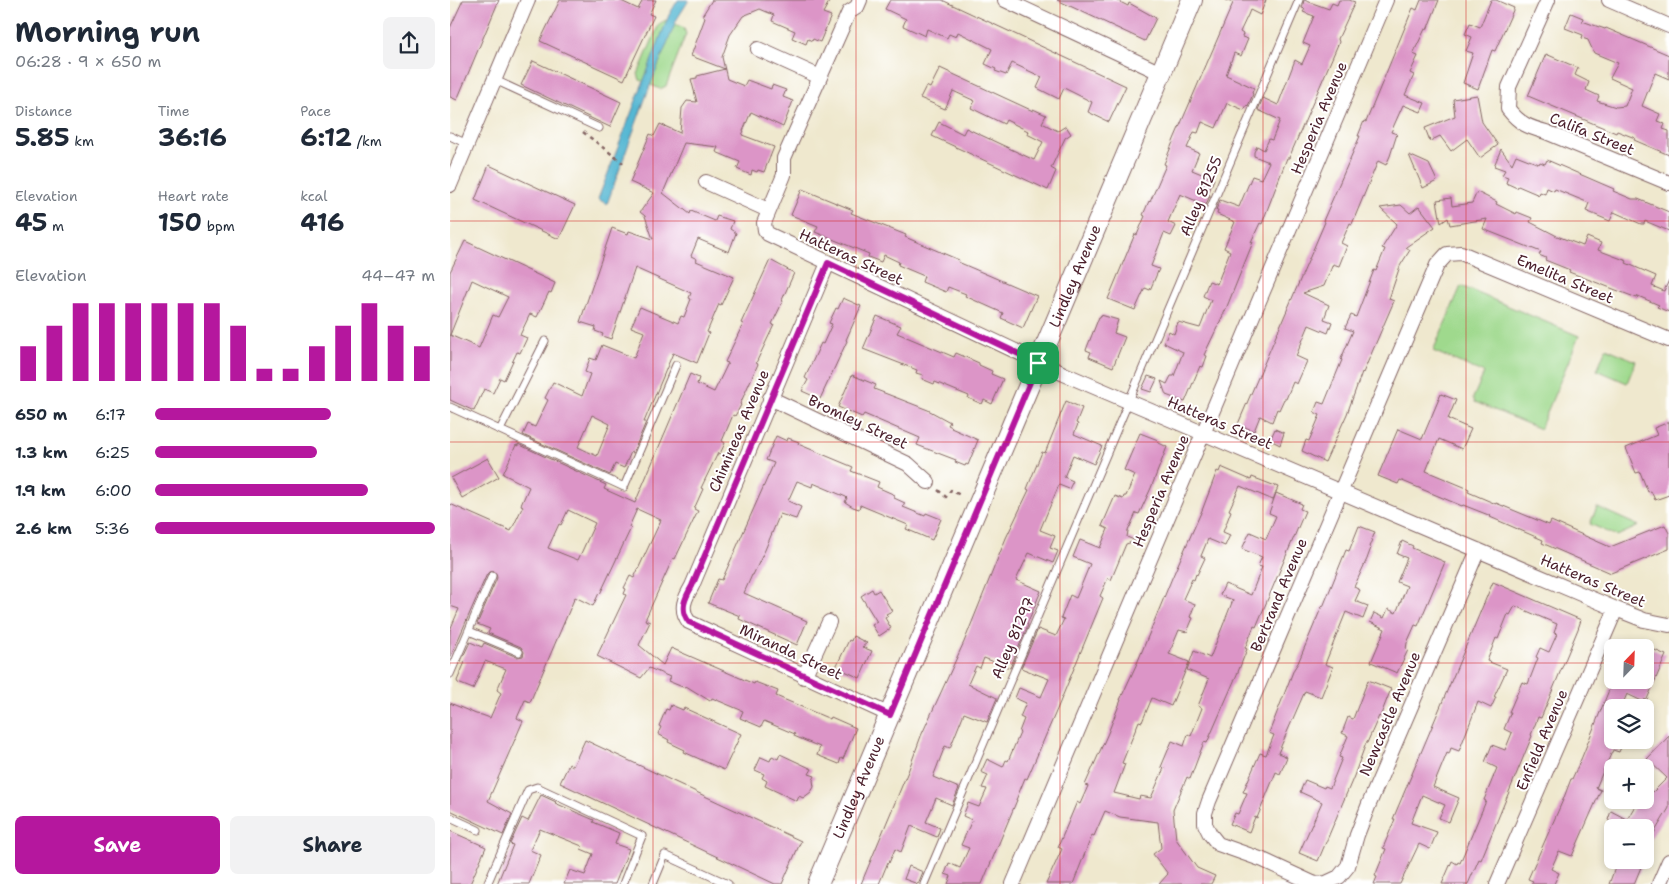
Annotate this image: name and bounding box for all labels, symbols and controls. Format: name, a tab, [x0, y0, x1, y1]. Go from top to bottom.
text: Morning run	[15, 13, 200, 51]
button: share	[383, 17, 435, 69]
text: 06:28 · 9 × 650 m	[15, 51, 161, 72]
street label: Hesperia Avenue	[1286, 58, 1352, 178]
text: Distance	[15, 102, 72, 120]
text: Time	[158, 102, 190, 120]
text: Pace	[300, 102, 331, 120]
street label: Califa Street	[1547, 108, 1637, 160]
text: 5.85	[15, 120, 70, 154]
text: 36:16	[158, 120, 227, 154]
text: 6:12	[300, 120, 352, 154]
text: km	[70, 132, 94, 150]
text: /km	[352, 132, 382, 150]
street label: Alley 81255	[1175, 153, 1227, 239]
text: Elevation	[15, 187, 78, 205]
text: Heart rate	[158, 187, 229, 205]
text: kcal	[300, 187, 328, 205]
text: 45	[15, 205, 47, 239]
text: 150	[158, 205, 202, 239]
text: 416	[300, 205, 345, 239]
text: m	[47, 217, 64, 235]
text: bpm	[202, 217, 235, 235]
street label: Lindley Avenue	[1045, 222, 1106, 331]
street label: Hatteras Street	[796, 224, 906, 290]
street label: Emelita Street	[1513, 250, 1617, 308]
text: Elevation	[15, 265, 87, 286]
text: 44–47 m	[361, 265, 435, 286]
pin	[1017, 342, 1059, 384]
icon: arrive	[1024, 349, 1052, 377]
street label: Chimineas Avenue	[704, 367, 774, 495]
street label: Bromley Street	[805, 390, 911, 454]
street label: Hatteras Street	[1164, 392, 1276, 454]
text: 650 m	[15, 404, 67, 425]
text: 6:17	[95, 404, 126, 425]
street label: Hesperia Avenue	[1128, 431, 1194, 551]
text: 1.3 km	[15, 442, 68, 463]
text: 6:25	[95, 442, 130, 463]
text: 1.9 km	[15, 480, 66, 501]
text: 6:00	[95, 480, 132, 501]
text: 2.6 km	[15, 518, 72, 539]
text: 5:36	[95, 518, 130, 539]
street label: Bertrand Avenue	[1246, 535, 1312, 655]
street label: Hatteras Street	[1537, 550, 1649, 612]
street label: Alley 81297	[987, 594, 1039, 682]
street label: Miranda Street	[736, 619, 846, 685]
north arrow	[1604, 639, 1654, 689]
map controls	[1604, 639, 1654, 869]
street label: Newcastle Avenue	[1355, 649, 1425, 779]
street label: Enfield Avenue	[1512, 686, 1572, 794]
button: layers	[1604, 699, 1654, 749]
street label: Lindley Avenue	[828, 733, 890, 842]
button: +	[1604, 759, 1654, 809]
button: Save	[15, 816, 220, 874]
button: Share	[230, 816, 435, 874]
button: −	[1604, 819, 1654, 869]

